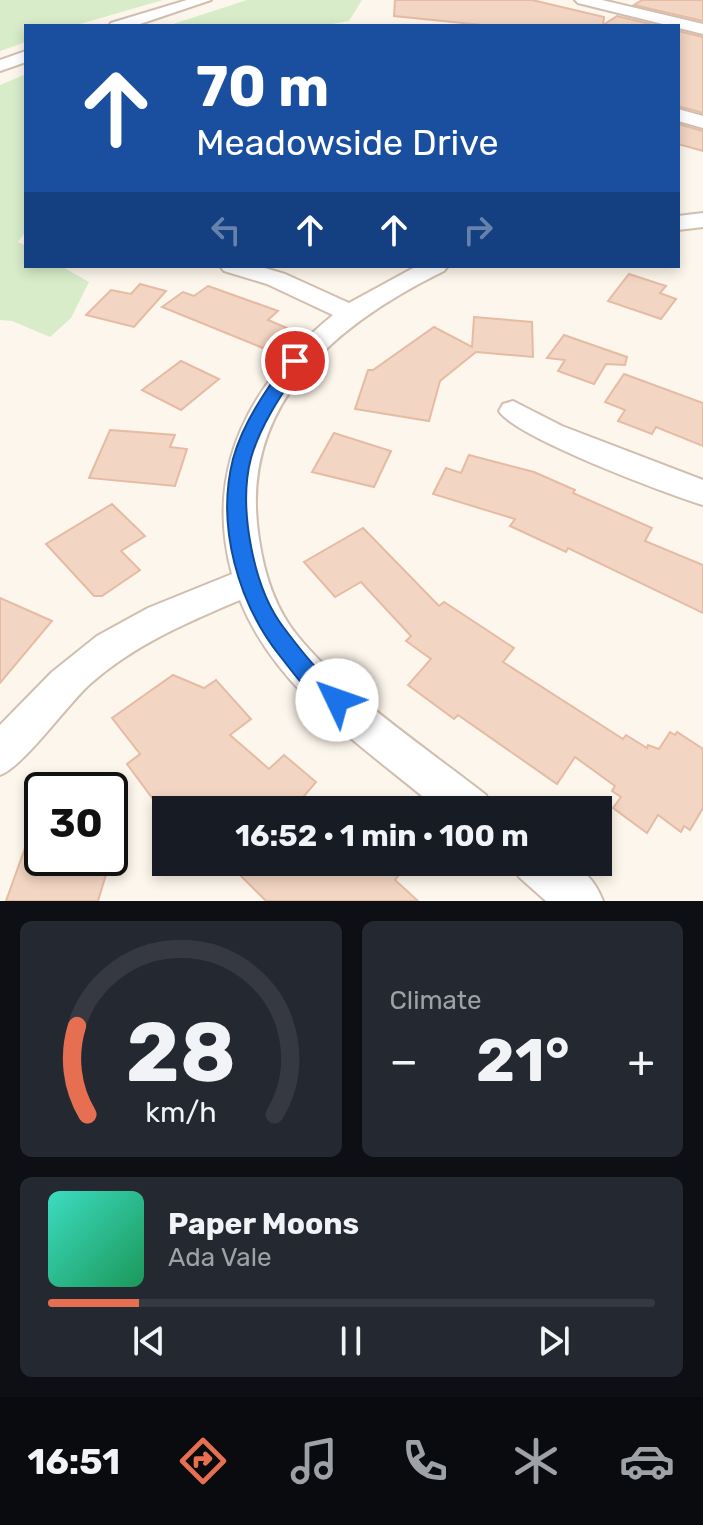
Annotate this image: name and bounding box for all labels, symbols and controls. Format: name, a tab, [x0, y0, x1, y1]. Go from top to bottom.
text: 70 m	[196, 54, 329, 120]
icon: ahead	[64, 56, 168, 160]
text: Meadowside Drive	[196, 121, 499, 164]
icon: left	[204, 208, 248, 252]
icon: ahead	[288, 208, 332, 252]
icon: ahead	[372, 208, 416, 252]
icon: right	[456, 208, 500, 252]
pin	[261, 327, 329, 395]
icon: arrive	[273, 339, 317, 383]
position arrow	[295, 658, 379, 742]
speed limit sign: 30	[24, 772, 128, 876]
text: 16:52 · 1 min · 100 m	[235, 818, 529, 854]
text: Climate	[390, 985, 482, 1016]
text: 28	[126, 1003, 236, 1102]
text: 21°	[476, 1025, 570, 1096]
text: −	[390, 1035, 418, 1087]
text: +	[628, 1035, 655, 1087]
text: km/h	[145, 1095, 216, 1129]
text: Paper Moons	[168, 1206, 359, 1242]
text: Ada Vale	[168, 1242, 272, 1273]
icon: previous	[127, 1319, 171, 1363]
icon: pause	[329, 1319, 373, 1363]
icon: next	[532, 1319, 576, 1363]
icon: directions	[175, 1433, 231, 1489]
icon: music	[286, 1433, 342, 1489]
icon: phone	[397, 1433, 453, 1489]
icon: climate	[508, 1433, 564, 1489]
icon: car	[619, 1433, 675, 1489]
text: 16:51	[28, 1440, 120, 1483]

